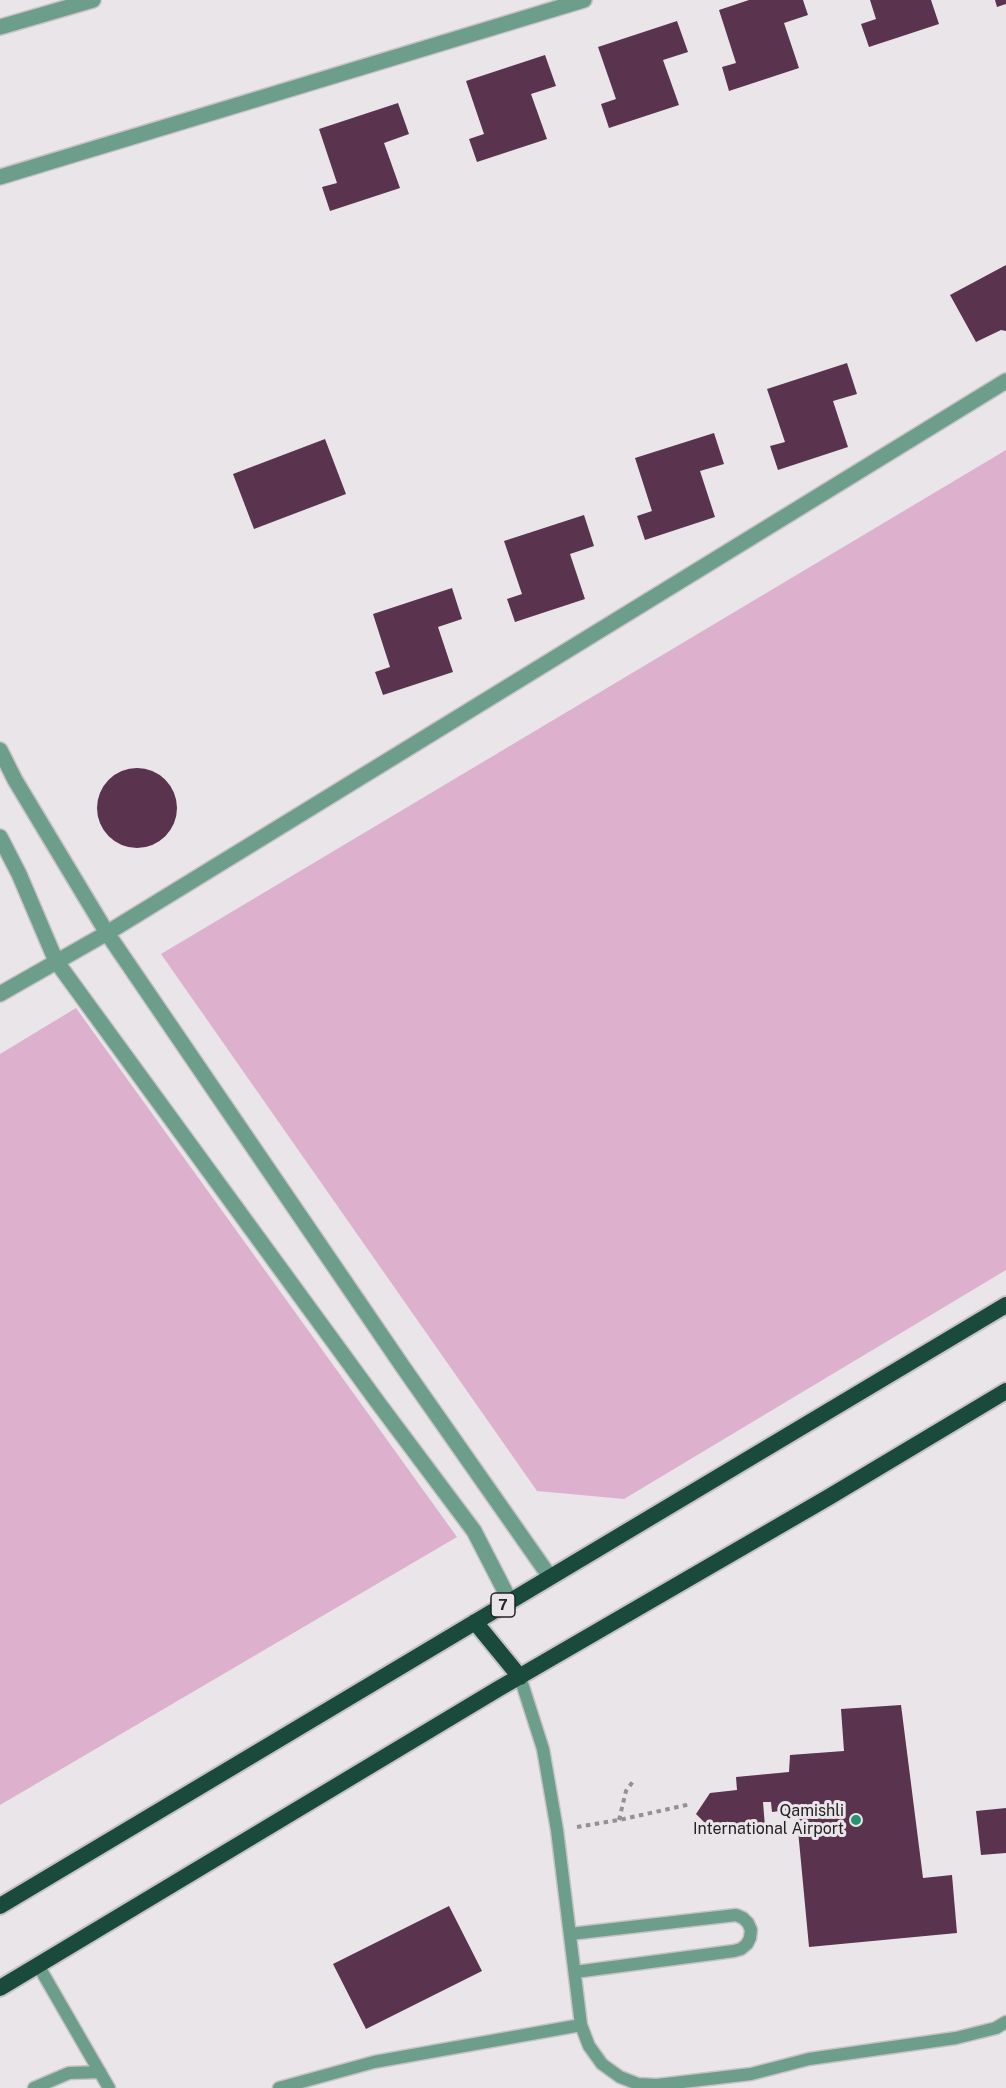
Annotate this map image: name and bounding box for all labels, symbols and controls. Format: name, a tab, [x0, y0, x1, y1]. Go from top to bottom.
road number: 7	[491, 1593, 515, 1617]
place label: Qamishli International Airport	[693, 1801, 844, 1839]
marker: Qamishli International Airport	[849, 1813, 863, 1827]

